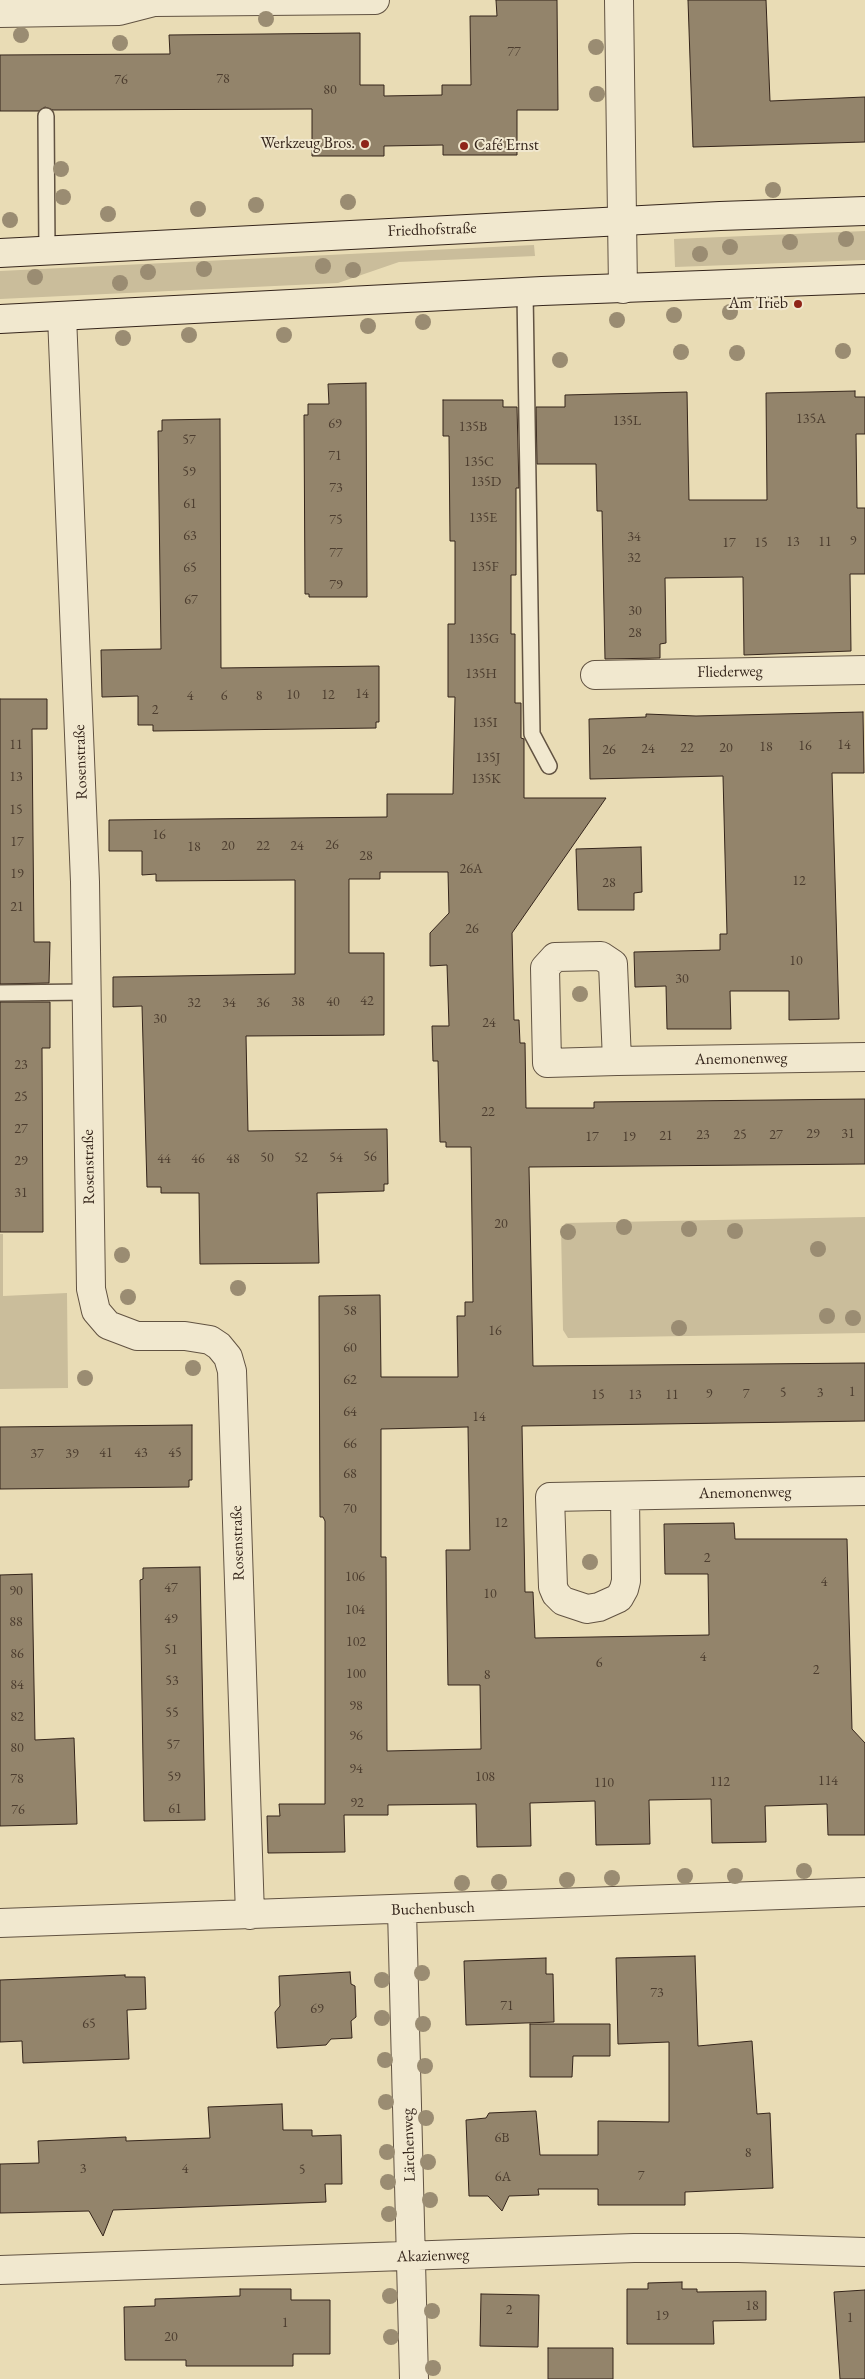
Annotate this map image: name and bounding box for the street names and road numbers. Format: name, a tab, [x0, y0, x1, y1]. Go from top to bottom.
street label: Friedhofstraße	[387, 219, 477, 241]
street label: Fliederweg	[697, 662, 763, 682]
street label: Rosenstraße	[70, 724, 92, 800]
street label: Anemonenweg	[695, 1049, 787, 1069]
street label: Rosenstraße	[79, 1129, 99, 1205]
street label: Anemonenweg	[699, 1483, 791, 1503]
street label: Rosenstraße	[227, 1505, 249, 1581]
street label: Buchenbusch	[391, 1898, 475, 1920]
street label: Lärchenweg	[398, 2108, 420, 2182]
street label: Akazienweg	[396, 2245, 470, 2267]

